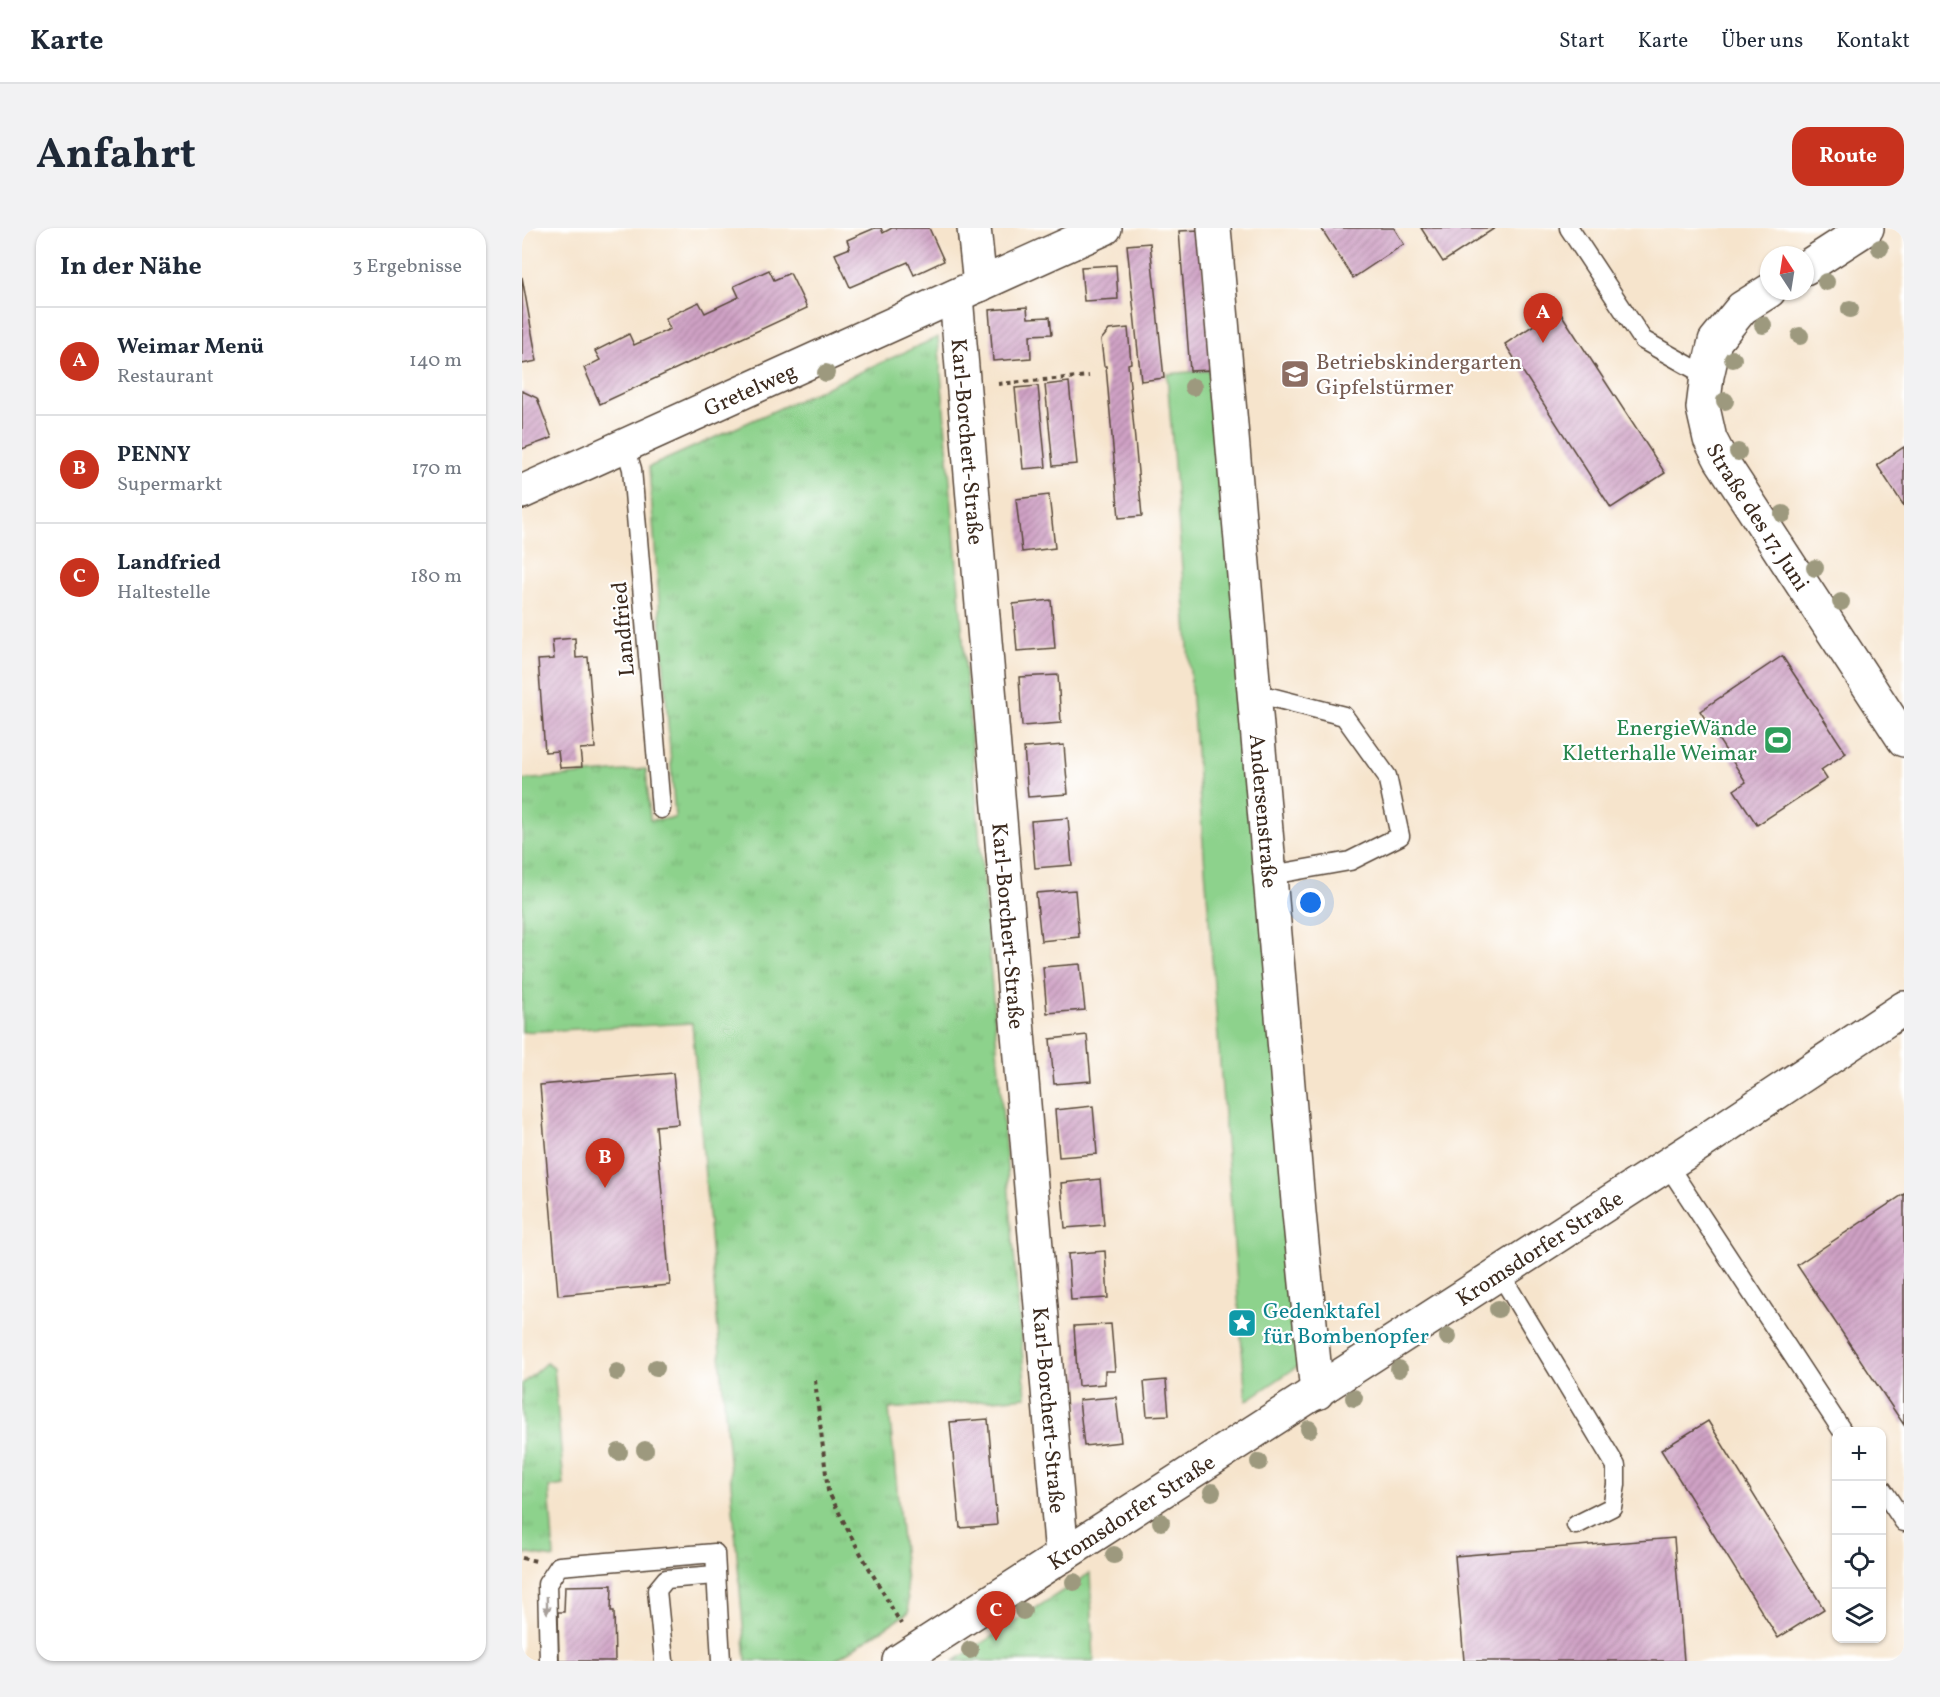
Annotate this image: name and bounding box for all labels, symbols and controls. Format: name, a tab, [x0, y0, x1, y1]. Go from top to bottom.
text: Karte	[30, 22, 104, 61]
text: Start	[1559, 27, 1605, 56]
text: Karte	[1638, 27, 1688, 56]
text: Über uns	[1721, 27, 1803, 56]
text: Kontakt	[1836, 27, 1910, 56]
text: Anfahrt	[36, 127, 196, 186]
button: Route	[1792, 127, 1904, 186]
north arrow	[1760, 246, 1814, 300]
text: In der Nähe	[60, 249, 202, 285]
text: 3 Ergebnisse	[352, 253, 462, 281]
pin: A	[1524, 294, 1562, 343]
text: Weimar Menü	[117, 332, 264, 363]
street label: Karl-Borchert-Straße	[942, 337, 990, 546]
text: A	[72, 347, 87, 375]
text: 140 m	[409, 347, 462, 375]
place label: Betriebskindergarten Gipfelstürmer	[1316, 348, 1522, 404]
street label: Gretelweg	[699, 357, 802, 426]
school or university icon: Betriebskindergarten Gipfelstürmer	[1279, 358, 1311, 390]
text: Restaurant	[117, 363, 214, 391]
street label: Straße des 17. Juni	[1697, 438, 1816, 598]
text: PENNY	[117, 440, 191, 471]
text: B	[73, 455, 86, 483]
text: 170 m	[412, 455, 462, 483]
text: Supermarkt	[117, 471, 223, 499]
text: Landfried	[117, 548, 221, 579]
text: C	[73, 563, 86, 591]
text: 180 m	[410, 563, 462, 591]
text: Haltestelle	[117, 579, 211, 607]
street label: Landfried	[605, 580, 644, 677]
place label: EnergieWände Kletterhalle Weimar	[1562, 714, 1757, 770]
sports icon: EnergieWände Kletterhalle Weimar	[1762, 724, 1794, 756]
street label: Andersenstraße	[1240, 733, 1284, 889]
street label: Karl-Borchert-Straße	[982, 821, 1031, 1031]
your location	[1296, 888, 1325, 917]
pin: B	[586, 1138, 625, 1188]
street label: Kromsdorfer Straße	[1451, 1184, 1630, 1315]
place label: Gedenktafel für Bombenopfer	[1263, 1297, 1429, 1353]
street label: Karl-Borchert-Straße	[1023, 1306, 1071, 1515]
place icon: Gedenktafel für Bombenopfer	[1226, 1307, 1258, 1339]
map controls	[1832, 1427, 1886, 1643]
button: +	[1832, 1427, 1886, 1481]
street label: Kromsdorfer Straße	[1043, 1448, 1222, 1579]
button: −	[1832, 1481, 1886, 1535]
button: locate	[1832, 1535, 1886, 1589]
button: layers	[1832, 1589, 1886, 1643]
pin: C	[976, 1592, 1016, 1641]
one-way arrow	[543, 1596, 552, 1615]

